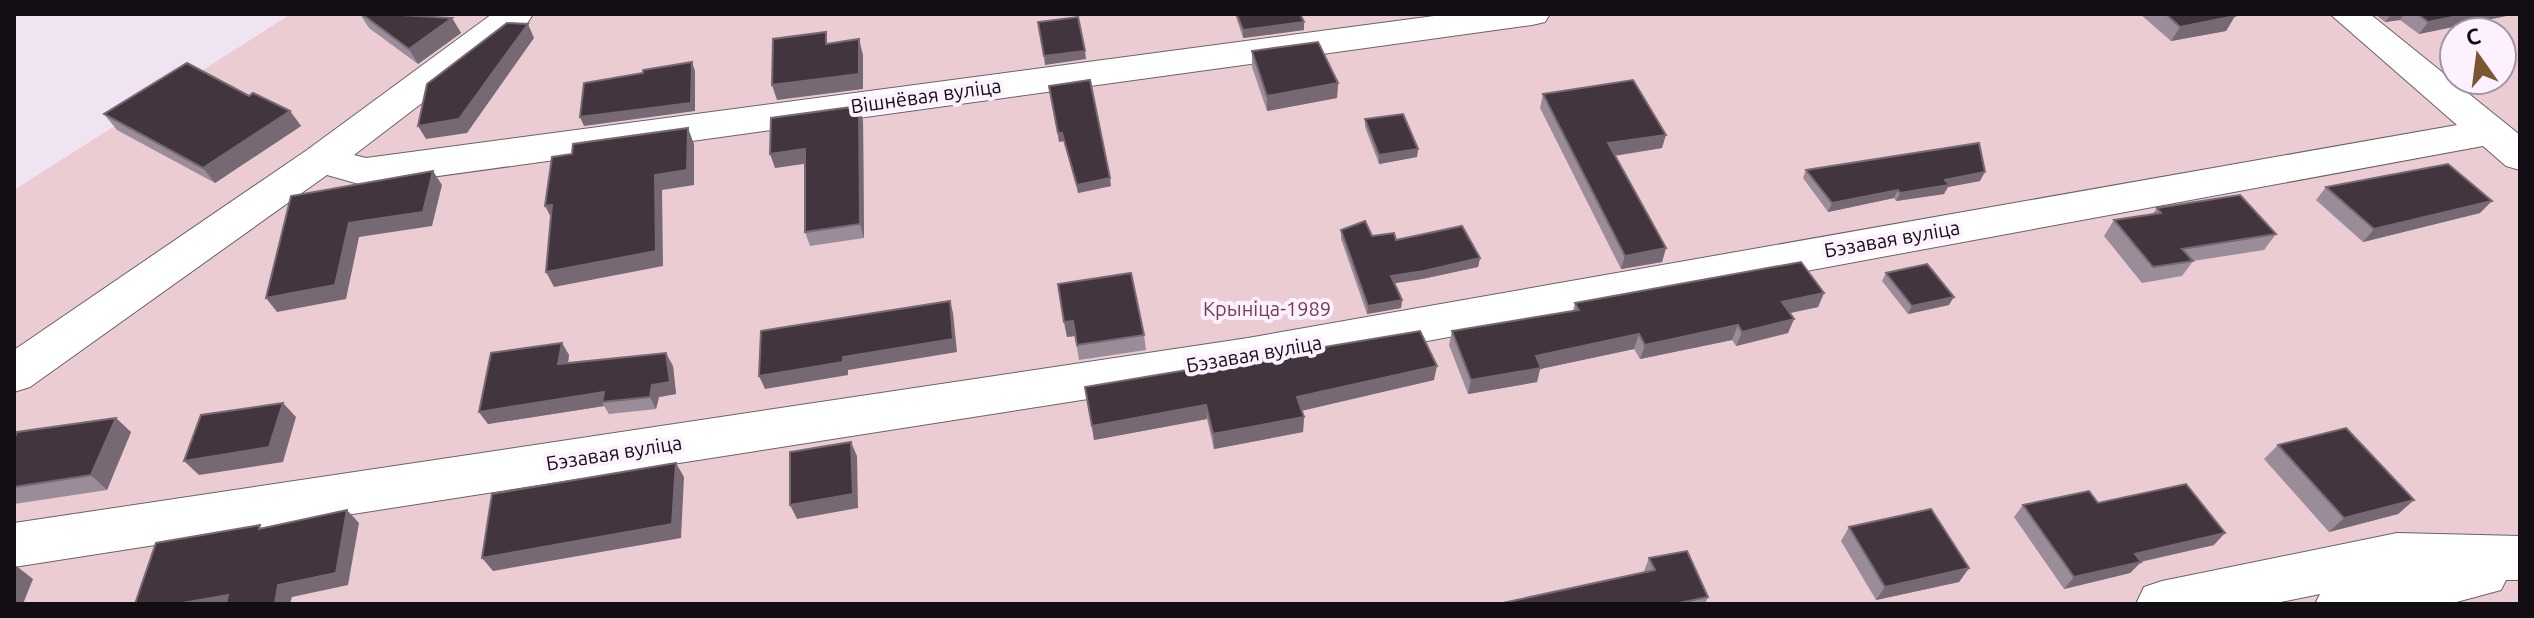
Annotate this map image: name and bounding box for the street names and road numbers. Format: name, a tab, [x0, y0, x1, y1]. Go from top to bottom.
street label: Вішнёвая вуліца	[849, 74, 1003, 117]
street label: Бэзавая вуліца	[1822, 215, 1962, 262]
street label: Бэзавая вуліца	[1184, 330, 1324, 377]
street label: Бэзавая вуліца	[544, 430, 684, 475]

